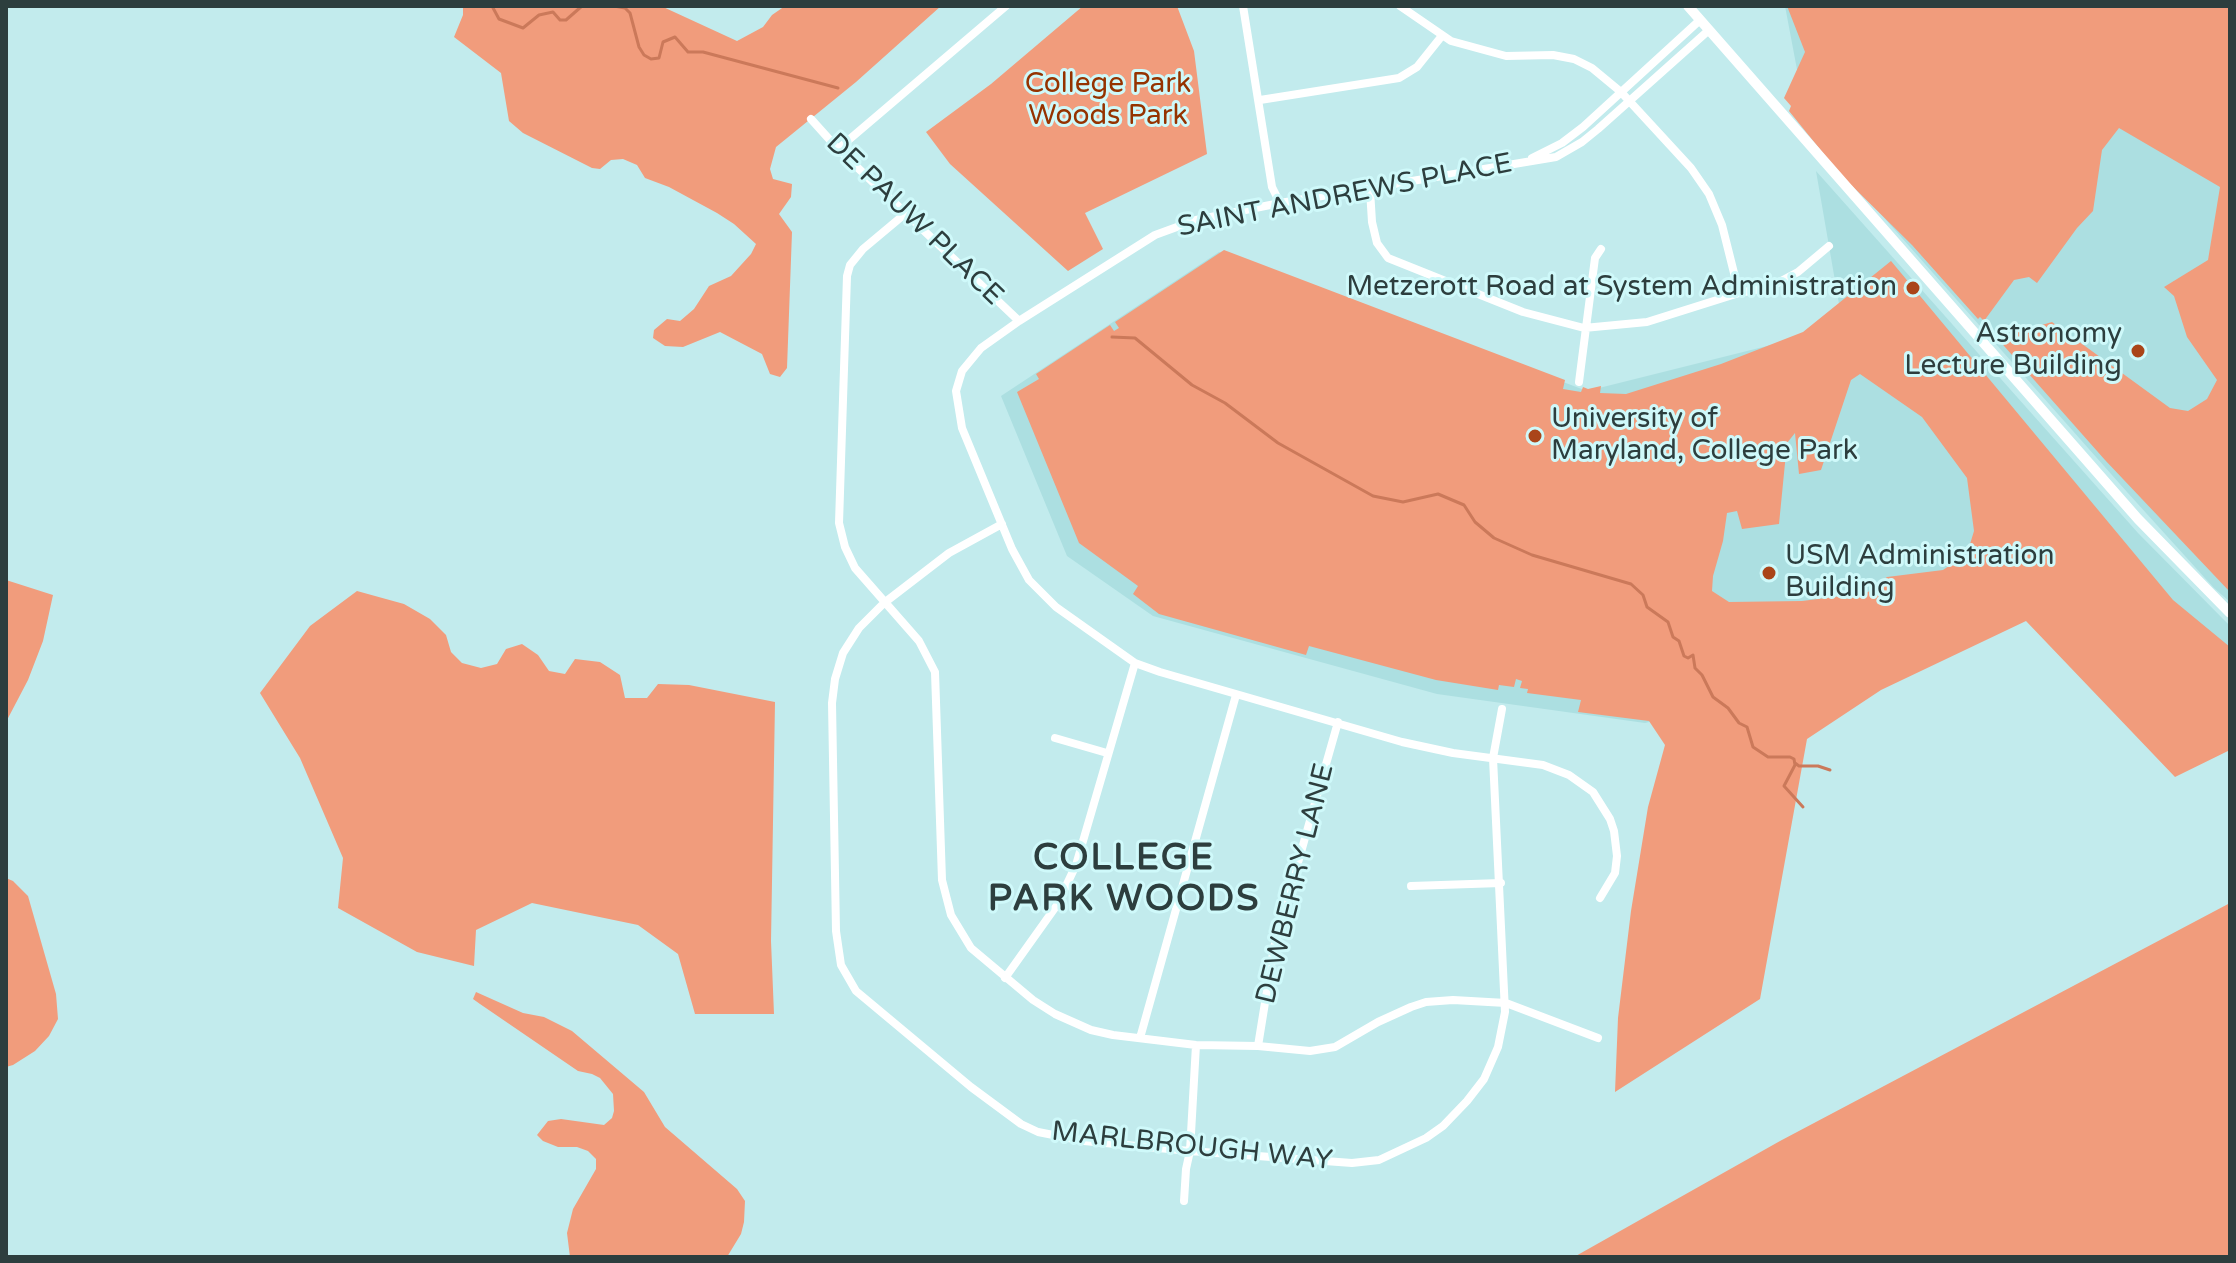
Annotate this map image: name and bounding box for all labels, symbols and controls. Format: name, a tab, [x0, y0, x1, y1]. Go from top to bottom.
park label: College Park Woods Park	[1025, 68, 1191, 134]
street label: DE PAUW PLACE	[818, 127, 1010, 313]
street label: SAINT ANDREWS PLACE	[1175, 147, 1515, 245]
place label: Metzerott Road at System Administration	[1346, 271, 1897, 305]
marker: Metzerott Road at System Administration	[1904, 279, 1922, 297]
place label: Astronomy Lecture Building	[1904, 318, 2122, 384]
marker: Astronomy Lecture Building	[2129, 342, 2147, 360]
place label: University of Maryland, College Park	[1551, 403, 1858, 469]
marker: University of Maryland, College Park	[1526, 427, 1544, 445]
place label: USM Administration Building	[1785, 540, 2055, 606]
marker: USM Administration Building	[1760, 564, 1778, 582]
street label: DEWBERRY LANE	[1250, 760, 1342, 1008]
district label: COLLEGE PARK WOODS	[988, 838, 1260, 923]
street label: MARLBROUGH WAY	[1050, 1116, 1334, 1178]

